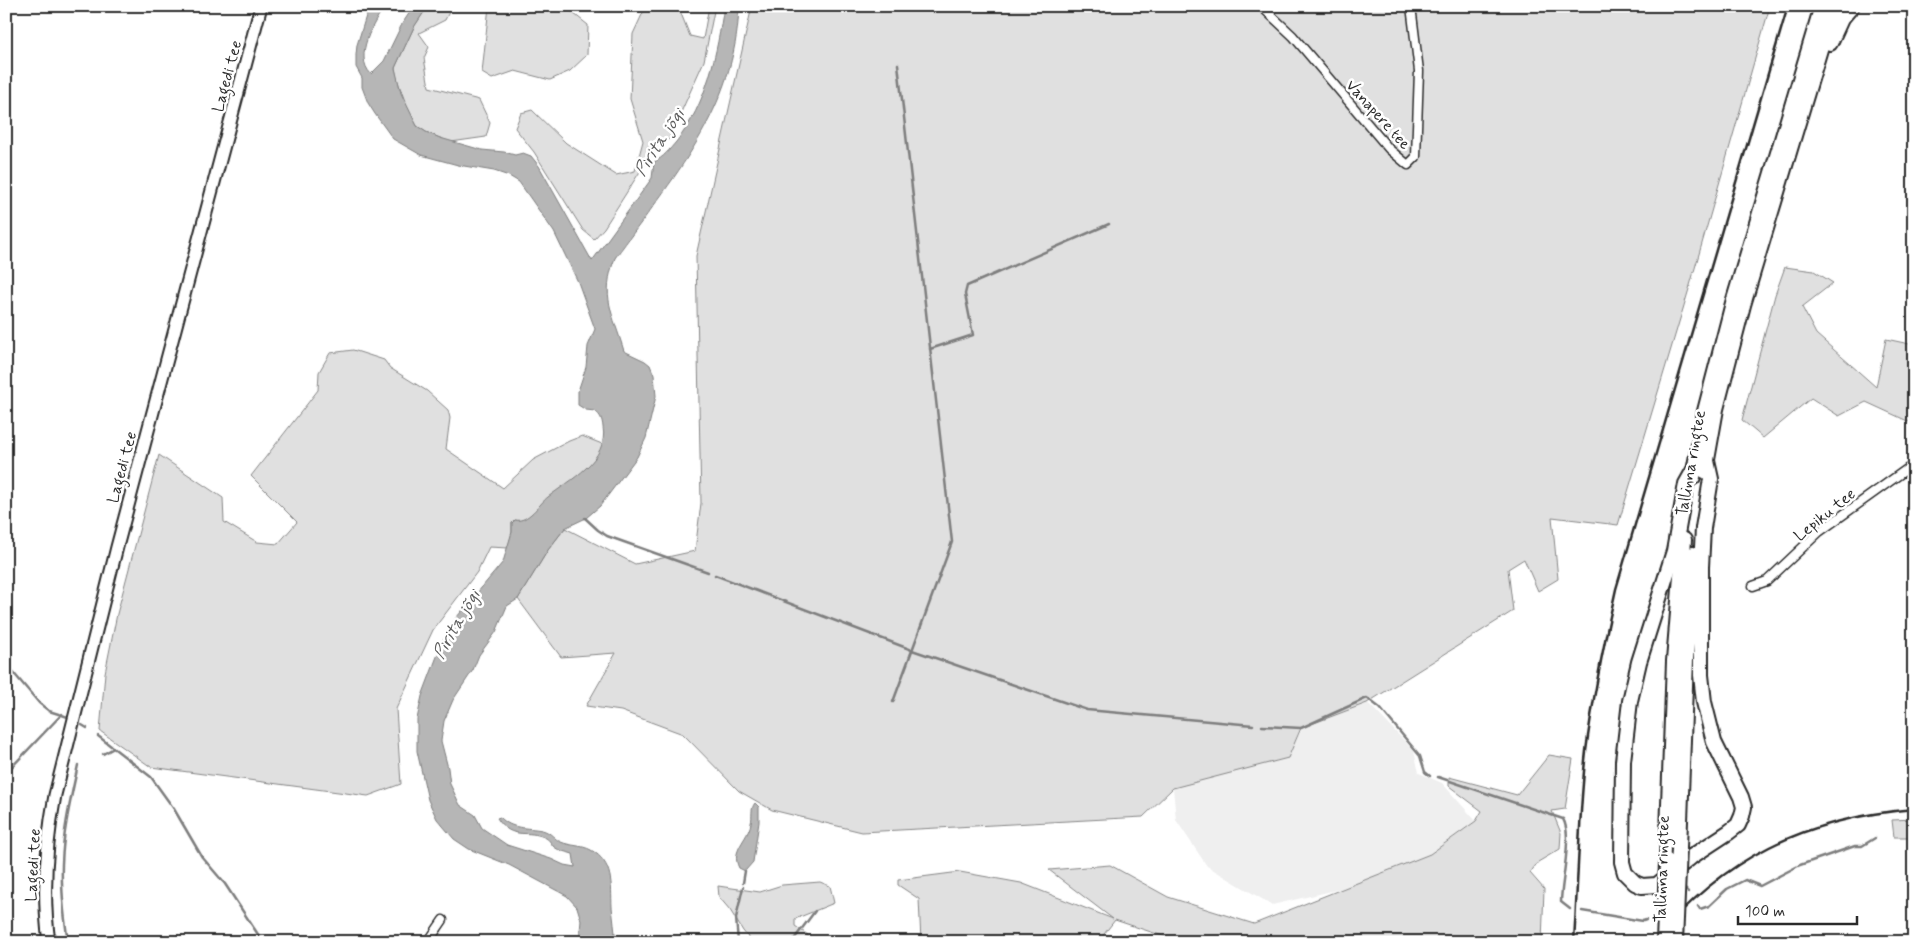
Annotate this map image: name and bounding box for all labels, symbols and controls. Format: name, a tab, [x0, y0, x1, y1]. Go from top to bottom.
street label: Lagedi tee	[208, 38, 248, 115]
street label: Vanapere tee	[1341, 76, 1415, 155]
water label: Pirita jõgi	[629, 102, 692, 181]
street label: Tallinna ringtee	[1672, 408, 1712, 518]
street label: Lagedi tee	[103, 429, 143, 506]
street label: Lepiku tee	[1790, 484, 1860, 547]
water label: Pirita jõgi	[427, 584, 487, 663]
street label: Tallinna ringtee	[1650, 815, 1676, 923]
street label: Lagedi tee	[21, 828, 47, 902]
scale bar	[1738, 893, 1856, 925]
text: 100 m	[1745, 902, 1785, 922]

